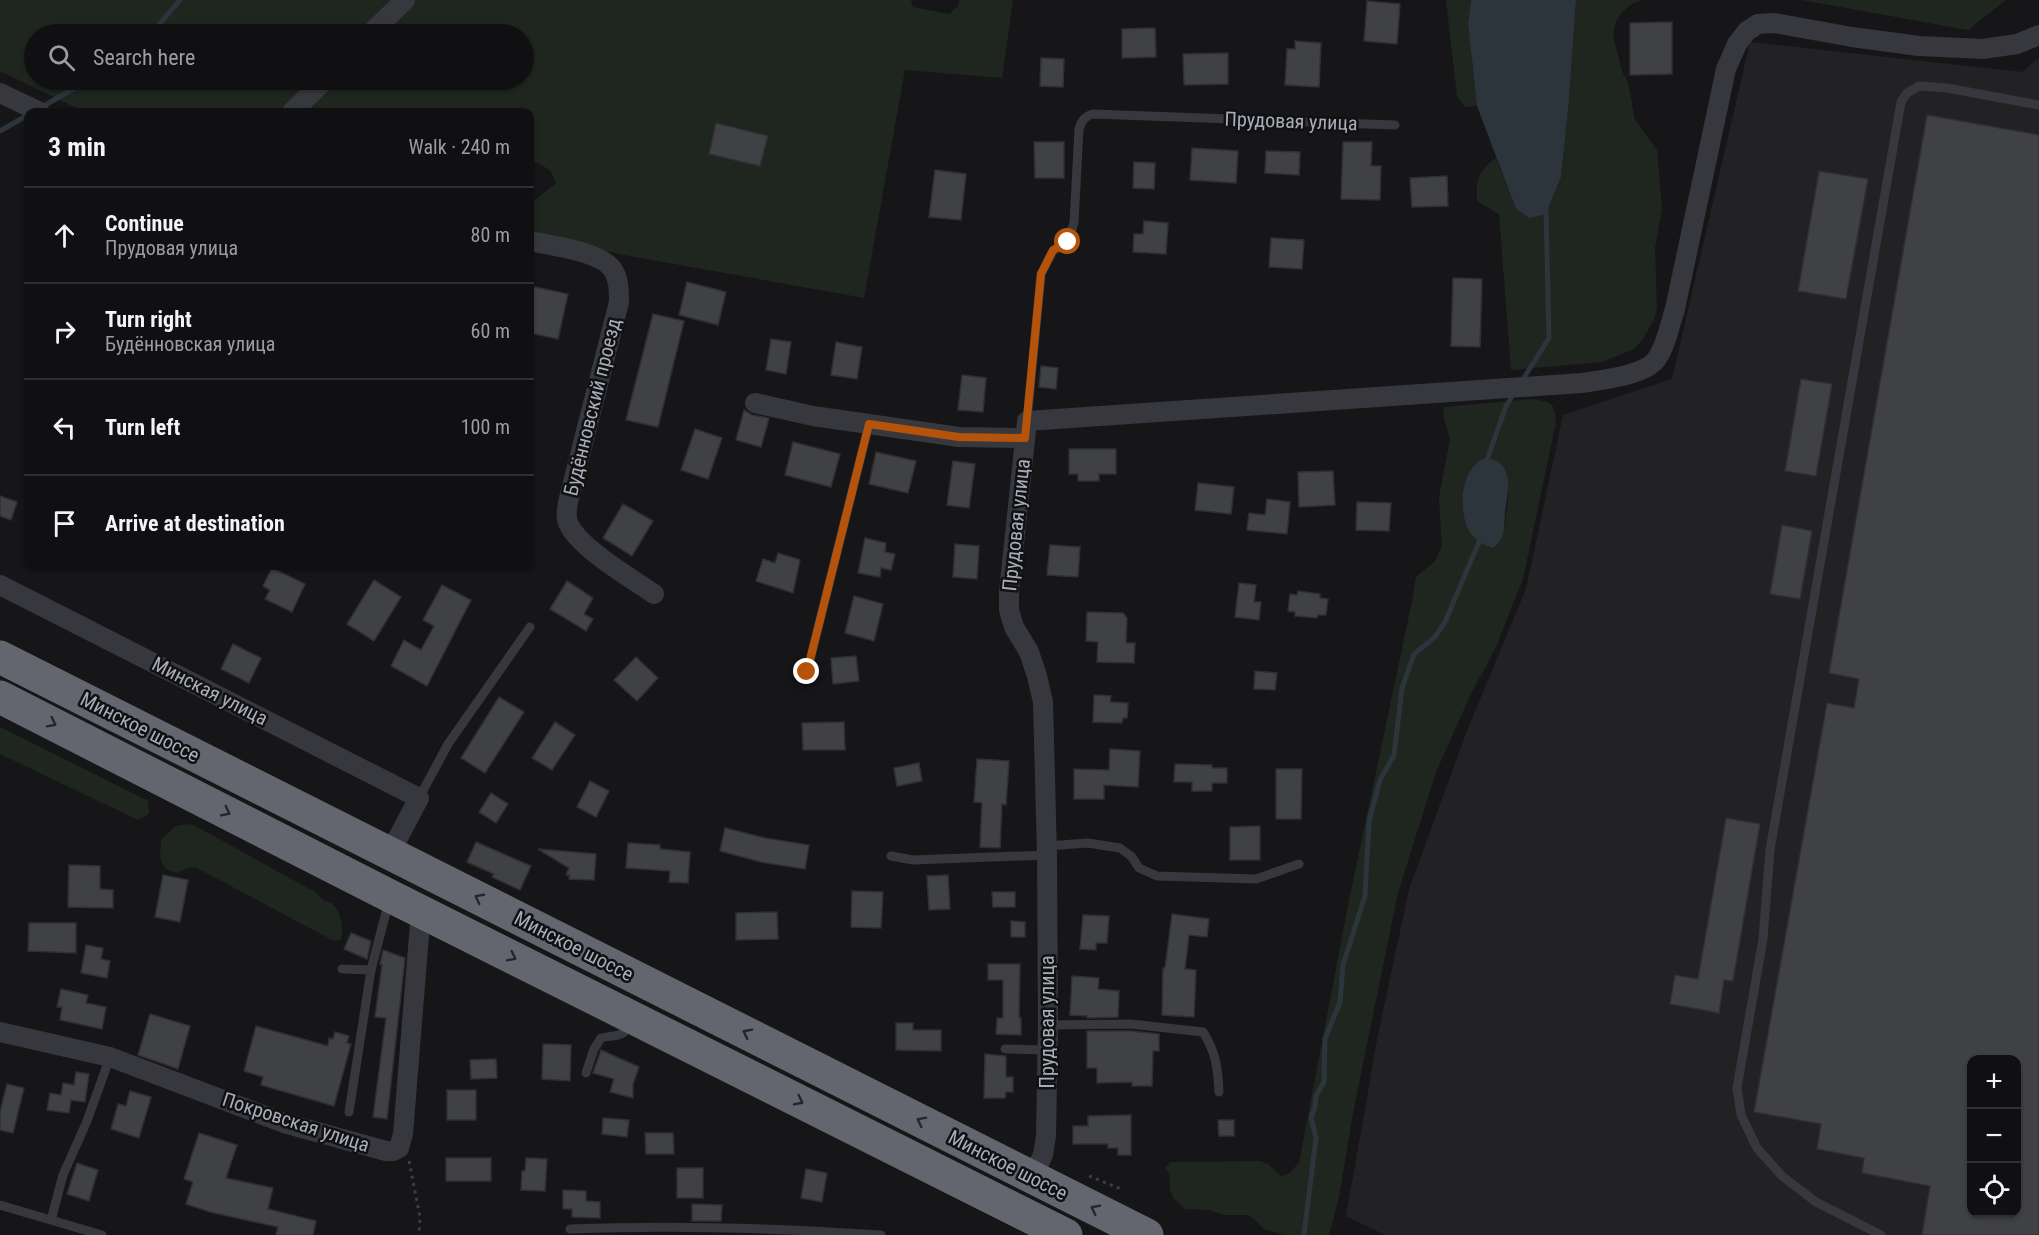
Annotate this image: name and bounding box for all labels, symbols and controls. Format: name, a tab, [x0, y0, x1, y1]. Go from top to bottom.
search box	[24, 24, 534, 90]
icon: search	[45, 41, 78, 74]
text: Search here	[93, 45, 195, 70]
street label: Прудовая улица	[1224, 107, 1358, 135]
text: 3 min	[48, 132, 106, 162]
text: Walk · 240 m	[409, 135, 510, 159]
text: Continue	[105, 211, 184, 236]
icon: ahead	[48, 219, 81, 252]
text: 80 m	[471, 223, 510, 247]
route start	[1054, 228, 1080, 254]
text: Прудовая улица	[105, 236, 238, 260]
text: Turn right	[105, 307, 192, 332]
icon: right	[48, 315, 81, 348]
street label: Будённовский проезд	[558, 315, 626, 498]
text: 60 m	[471, 319, 510, 343]
text: Будённовская улица	[105, 332, 275, 356]
icon: left	[48, 411, 81, 444]
text: Turn left	[105, 415, 180, 440]
text: 100 m	[461, 415, 510, 439]
street label: Прудовая улица	[997, 458, 1035, 592]
icon: arrive	[48, 507, 81, 540]
text: Arrive at destination	[105, 511, 285, 536]
street label: Минская улица	[148, 652, 272, 730]
route end	[793, 658, 819, 684]
street label: Минское шоссе	[77, 687, 203, 767]
one-way arrow	[46, 716, 57, 728]
one-way arrow	[219, 805, 230, 816]
one-way arrow	[474, 894, 485, 906]
street label: Минское шоссе	[511, 906, 637, 986]
one-way arrow	[506, 950, 517, 961]
street label: Прудовая улица	[1035, 956, 1059, 1089]
one-way arrow	[742, 1029, 753, 1041]
map controls	[1967, 1055, 2021, 1217]
button: +	[1967, 1055, 2021, 1109]
street label: Покровская улица	[219, 1087, 373, 1157]
one-way arrow	[793, 1094, 804, 1105]
button: −	[1967, 1109, 2021, 1163]
one-way arrow	[916, 1117, 927, 1129]
street label: Минское шоссе	[945, 1125, 1071, 1205]
button: locate	[1967, 1163, 2021, 1217]
one-way arrow	[1091, 1205, 1101, 1216]

